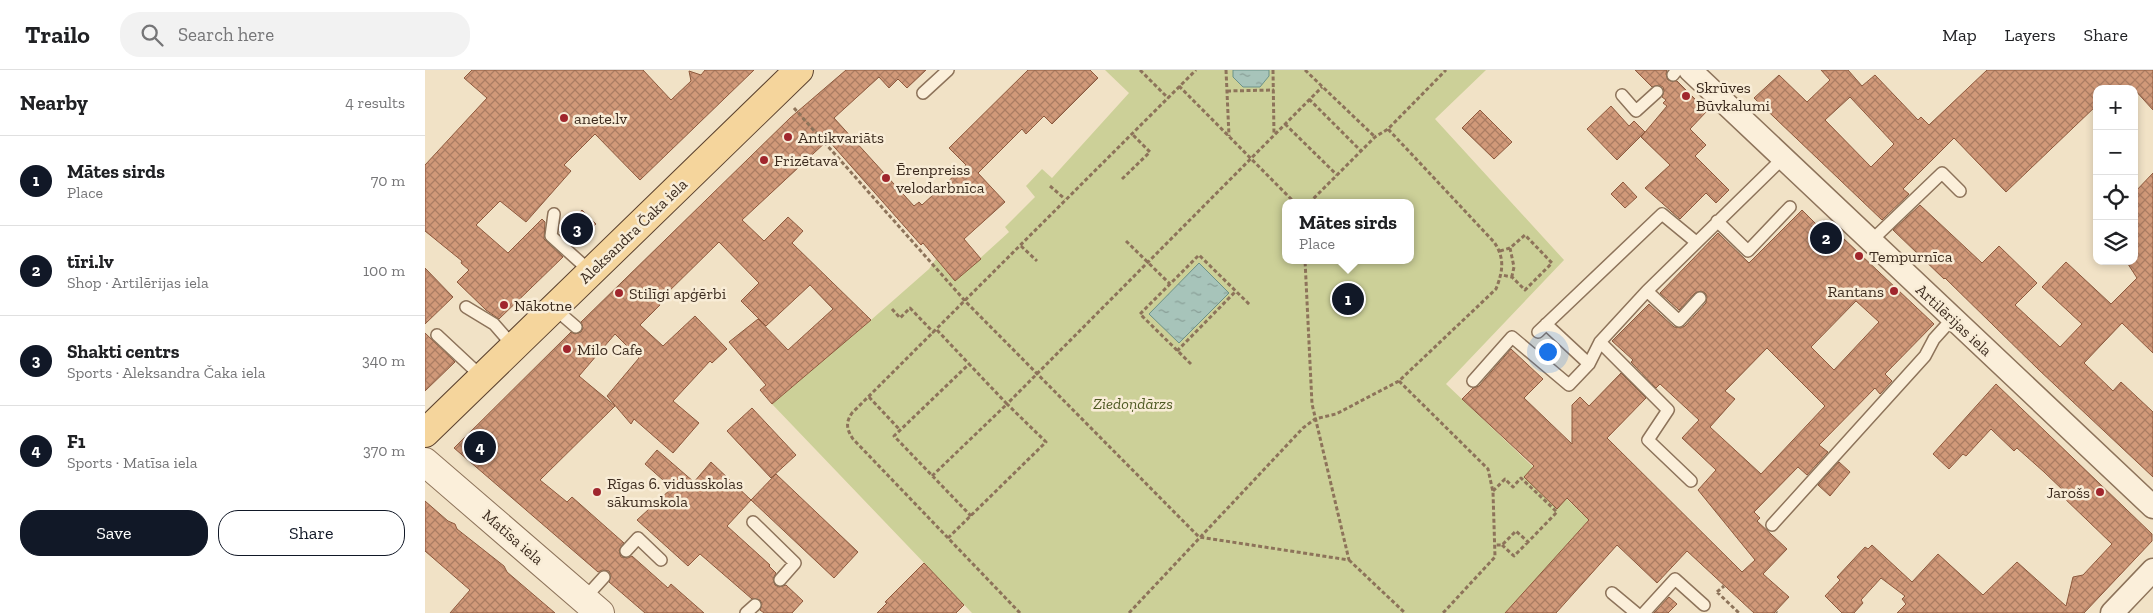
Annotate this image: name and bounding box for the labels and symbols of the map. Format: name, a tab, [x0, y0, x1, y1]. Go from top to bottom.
place label: Skrūves Būvkalumi	[1696, 78, 1770, 115]
marker: Skrūves Būvkalumi	[1680, 90, 1692, 102]
place label: anete.lv	[574, 109, 627, 128]
marker: anete.lv	[558, 112, 570, 124]
place label: Antikvariāts	[798, 128, 884, 147]
marker: Antikvariāts	[782, 131, 794, 143]
place label: Frizētava	[774, 151, 839, 170]
marker: Frizētava	[758, 154, 770, 166]
place label: Ērenpreiss velodarbnīca	[896, 160, 985, 197]
marker: Ērenpreiss velodarbnīca	[880, 172, 892, 184]
street label: Aleksandra Čaka iela	[575, 174, 691, 287]
pin: 3	[561, 210, 593, 248]
pin: 2	[1810, 219, 1842, 257]
place label: Tempurnīca	[1869, 247, 1953, 266]
marker: Tempurnīca	[1853, 250, 1865, 262]
pin: 1	[1332, 280, 1364, 318]
street label: Artilērijas iela	[1912, 280, 1996, 360]
place label: Rantans	[1827, 282, 1884, 301]
place label: Stilīgi apģērbi	[629, 284, 727, 303]
marker: Rantans	[1888, 285, 1900, 297]
marker: Stilīgi apģērbi	[613, 287, 625, 299]
place label: Nākotne	[514, 296, 572, 315]
marker: Nākotne	[498, 299, 510, 311]
your location	[1535, 339, 1561, 365]
place label: Milo Cafe	[577, 340, 642, 359]
marker: Milo Cafe	[561, 343, 573, 355]
park label: Ziedoņdārzs	[1093, 394, 1173, 413]
pin: 4	[464, 428, 496, 466]
place label: Rīgas 6. vidusskolas sākumskola	[607, 474, 743, 511]
place label: Jarošs	[2046, 483, 2090, 502]
marker: Rīgas 6. vidusskolas sākumskola	[591, 486, 603, 498]
marker: Jarošs	[2094, 486, 2106, 498]
street label: Matīsa iela	[479, 505, 548, 569]

